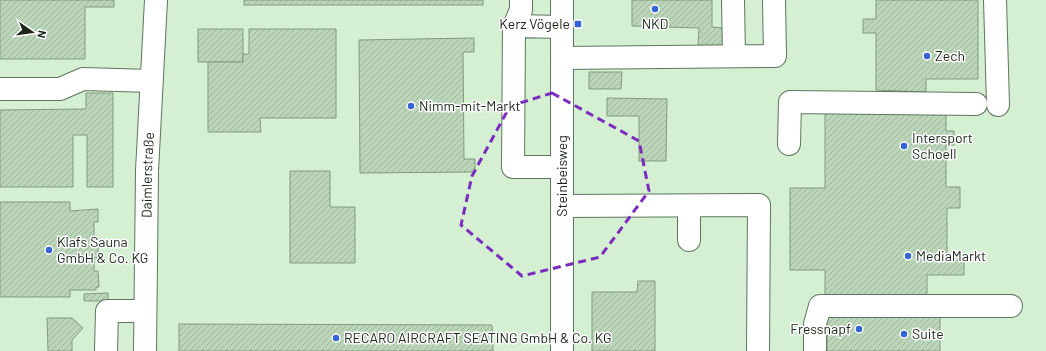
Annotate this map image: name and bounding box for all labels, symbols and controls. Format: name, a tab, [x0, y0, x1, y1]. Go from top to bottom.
marker: NKD	[650, 4, 660, 14]
north arrow	[12, 12, 52, 52]
place label: Kerz Vögele	[499, 15, 570, 32]
place label: NKD	[642, 15, 668, 32]
marker: Kerz Vögele	[573, 19, 583, 29]
text: N	[35, 29, 49, 39]
place label: Zech	[935, 47, 965, 64]
marker: Zech	[922, 51, 932, 61]
place label: Nimm-mit-Markt	[419, 97, 521, 114]
marker: Nimm-mit-Markt	[406, 101, 416, 111]
place label: Intersport Schoell	[912, 129, 973, 162]
street label: Daimlerstraße	[137, 132, 157, 218]
street label: Steinbeisweg	[553, 135, 570, 217]
marker: Intersport Schoell	[899, 141, 909, 151]
place label: Klafs Sauna GmbH & Co. KG	[57, 233, 148, 266]
marker: Klafs Sauna GmbH & Co. KG	[44, 245, 54, 255]
place label: MediaMarkt	[916, 247, 986, 264]
marker: MediaMarkt	[903, 251, 913, 261]
place label: Fressnapf	[790, 320, 851, 337]
marker: Fressnapf	[854, 324, 864, 334]
place label: Suite	[912, 325, 944, 342]
place label: RECARO AIRCRAFT SEATING GmbH & Co. KG	[344, 329, 612, 346]
marker: Suite	[899, 329, 909, 339]
marker: RECARO AIRCRAFT SEATING GmbH & Co. KG	[331, 333, 341, 343]

